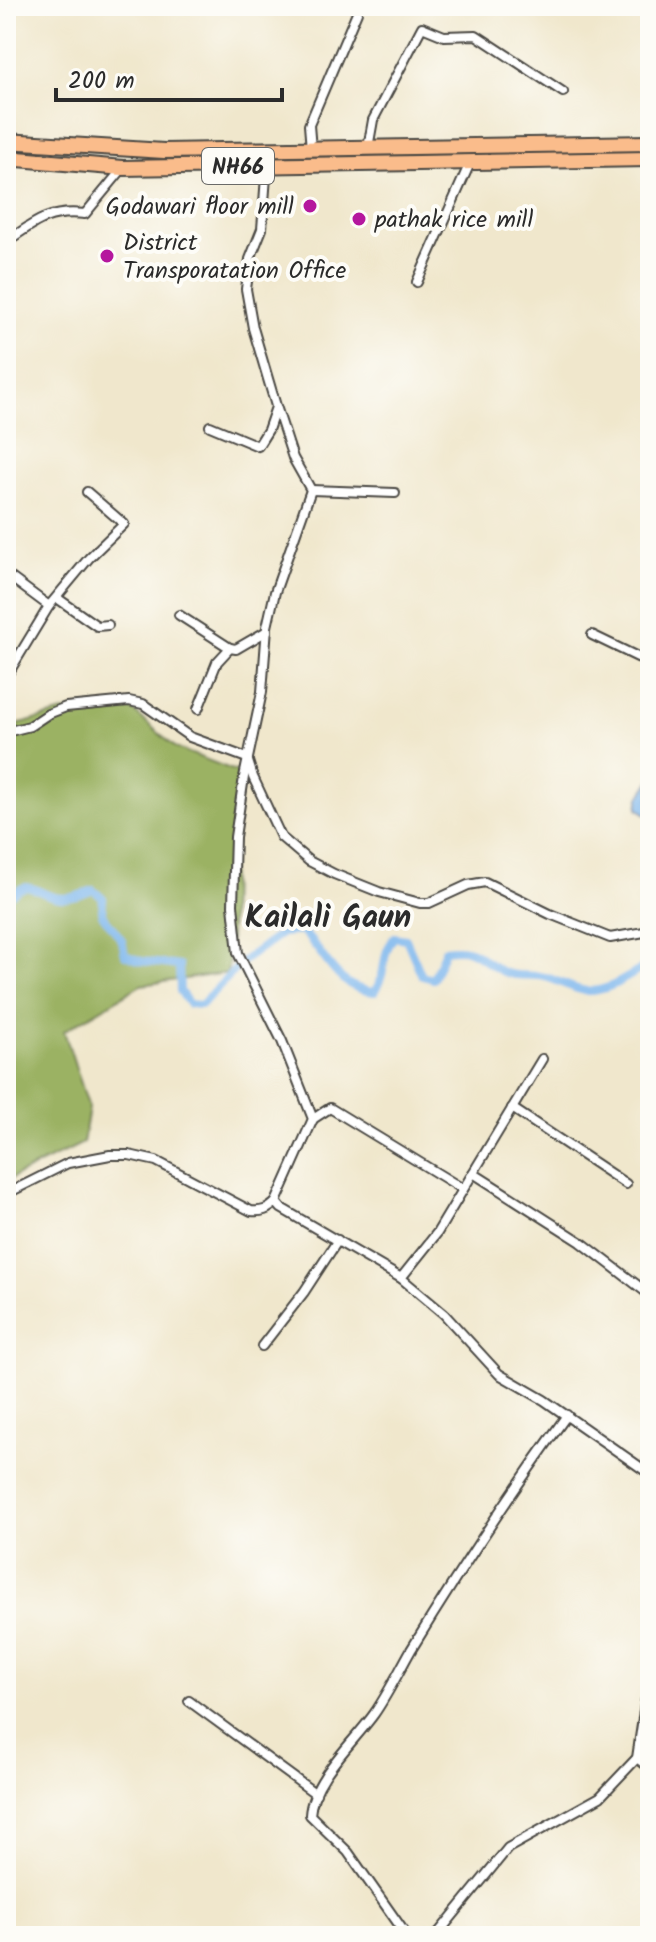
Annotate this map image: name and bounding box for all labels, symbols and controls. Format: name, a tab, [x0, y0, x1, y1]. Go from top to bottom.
scale bar	[56, 52, 282, 102]
text: 200 m	[68, 62, 135, 101]
road number: NH66	[202, 148, 274, 184]
place label: Godawari floor mill	[106, 188, 294, 227]
marker: Godawari floor mill	[301, 197, 319, 215]
place label: pathak rice mill	[374, 201, 533, 240]
marker: pathak rice mill	[350, 210, 368, 228]
place label: District Transporatation Office	[123, 224, 347, 291]
marker: District Transporatation Office	[98, 247, 116, 265]
district label: Kailali Gaun	[245, 893, 411, 944]

